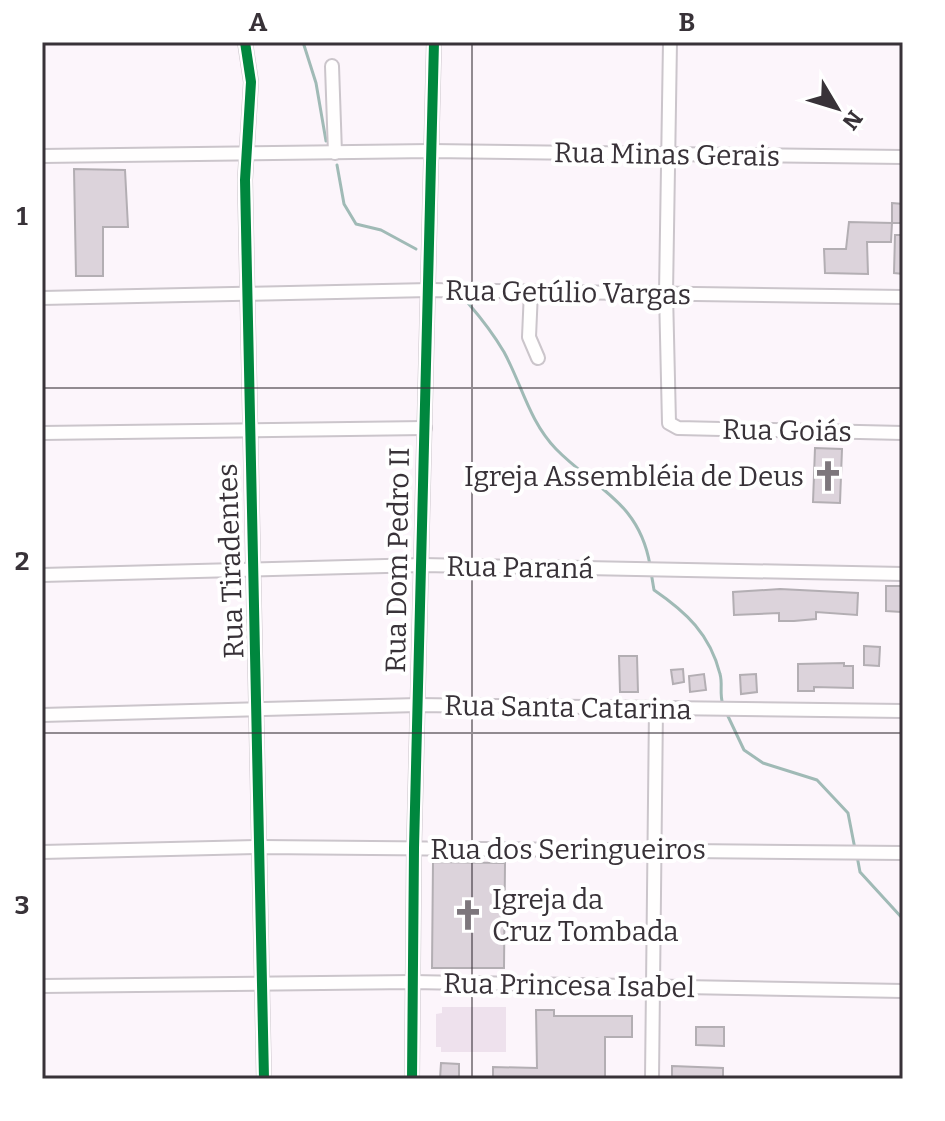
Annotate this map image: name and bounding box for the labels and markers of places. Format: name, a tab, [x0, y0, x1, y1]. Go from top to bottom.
church icon: Igreja Assembléia de Deus	[811, 459, 845, 493]
place label: Igreja Assembléia de Deus	[464, 460, 804, 493]
place label: Igreja da Cruz Tombada	[492, 883, 679, 948]
church icon: Igreja da Cruz Tombada	[451, 898, 485, 932]

